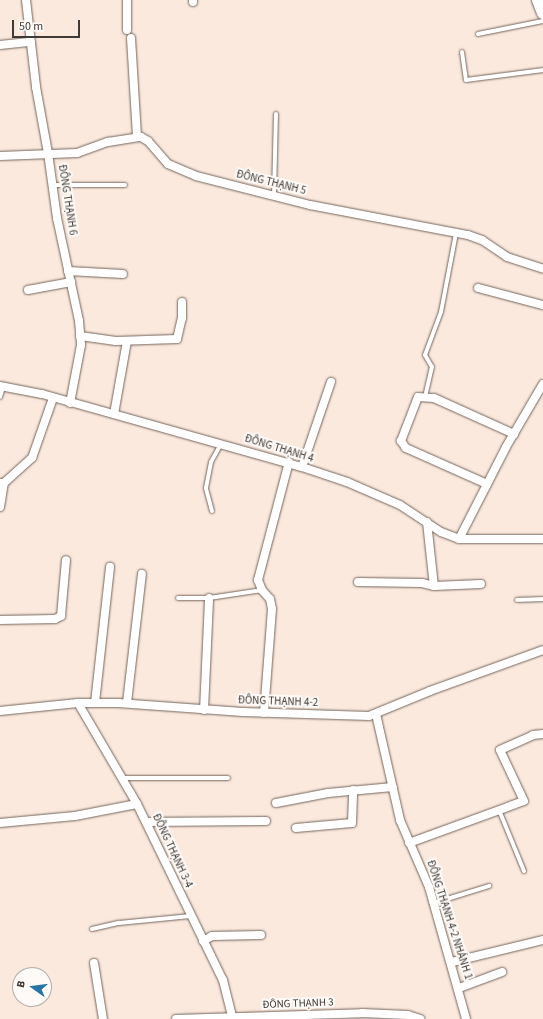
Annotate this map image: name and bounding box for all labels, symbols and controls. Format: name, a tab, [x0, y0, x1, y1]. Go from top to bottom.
scale bar	[14, 12, 82, 38]
text: 50 m	[19, 18, 43, 35]
street label: ĐÔNG THẠNH 6	[55, 164, 79, 236]
street label: ĐÔNG THẠNH 5	[235, 168, 307, 198]
street label: ĐÔNG THẠNH 4	[243, 432, 315, 466]
street label: ĐÔNG THẠNH 4-2	[238, 694, 318, 710]
street label: ĐÔNG THẠNH 3-4	[149, 812, 195, 890]
street label: ĐÔNG THẠNH 4-2 NHÁNH 1	[423, 859, 475, 981]
north arrow	[12, 967, 52, 1007]
text: B	[13, 979, 29, 989]
street label: ĐÔNG THẠNH 3	[262, 996, 334, 1012]

